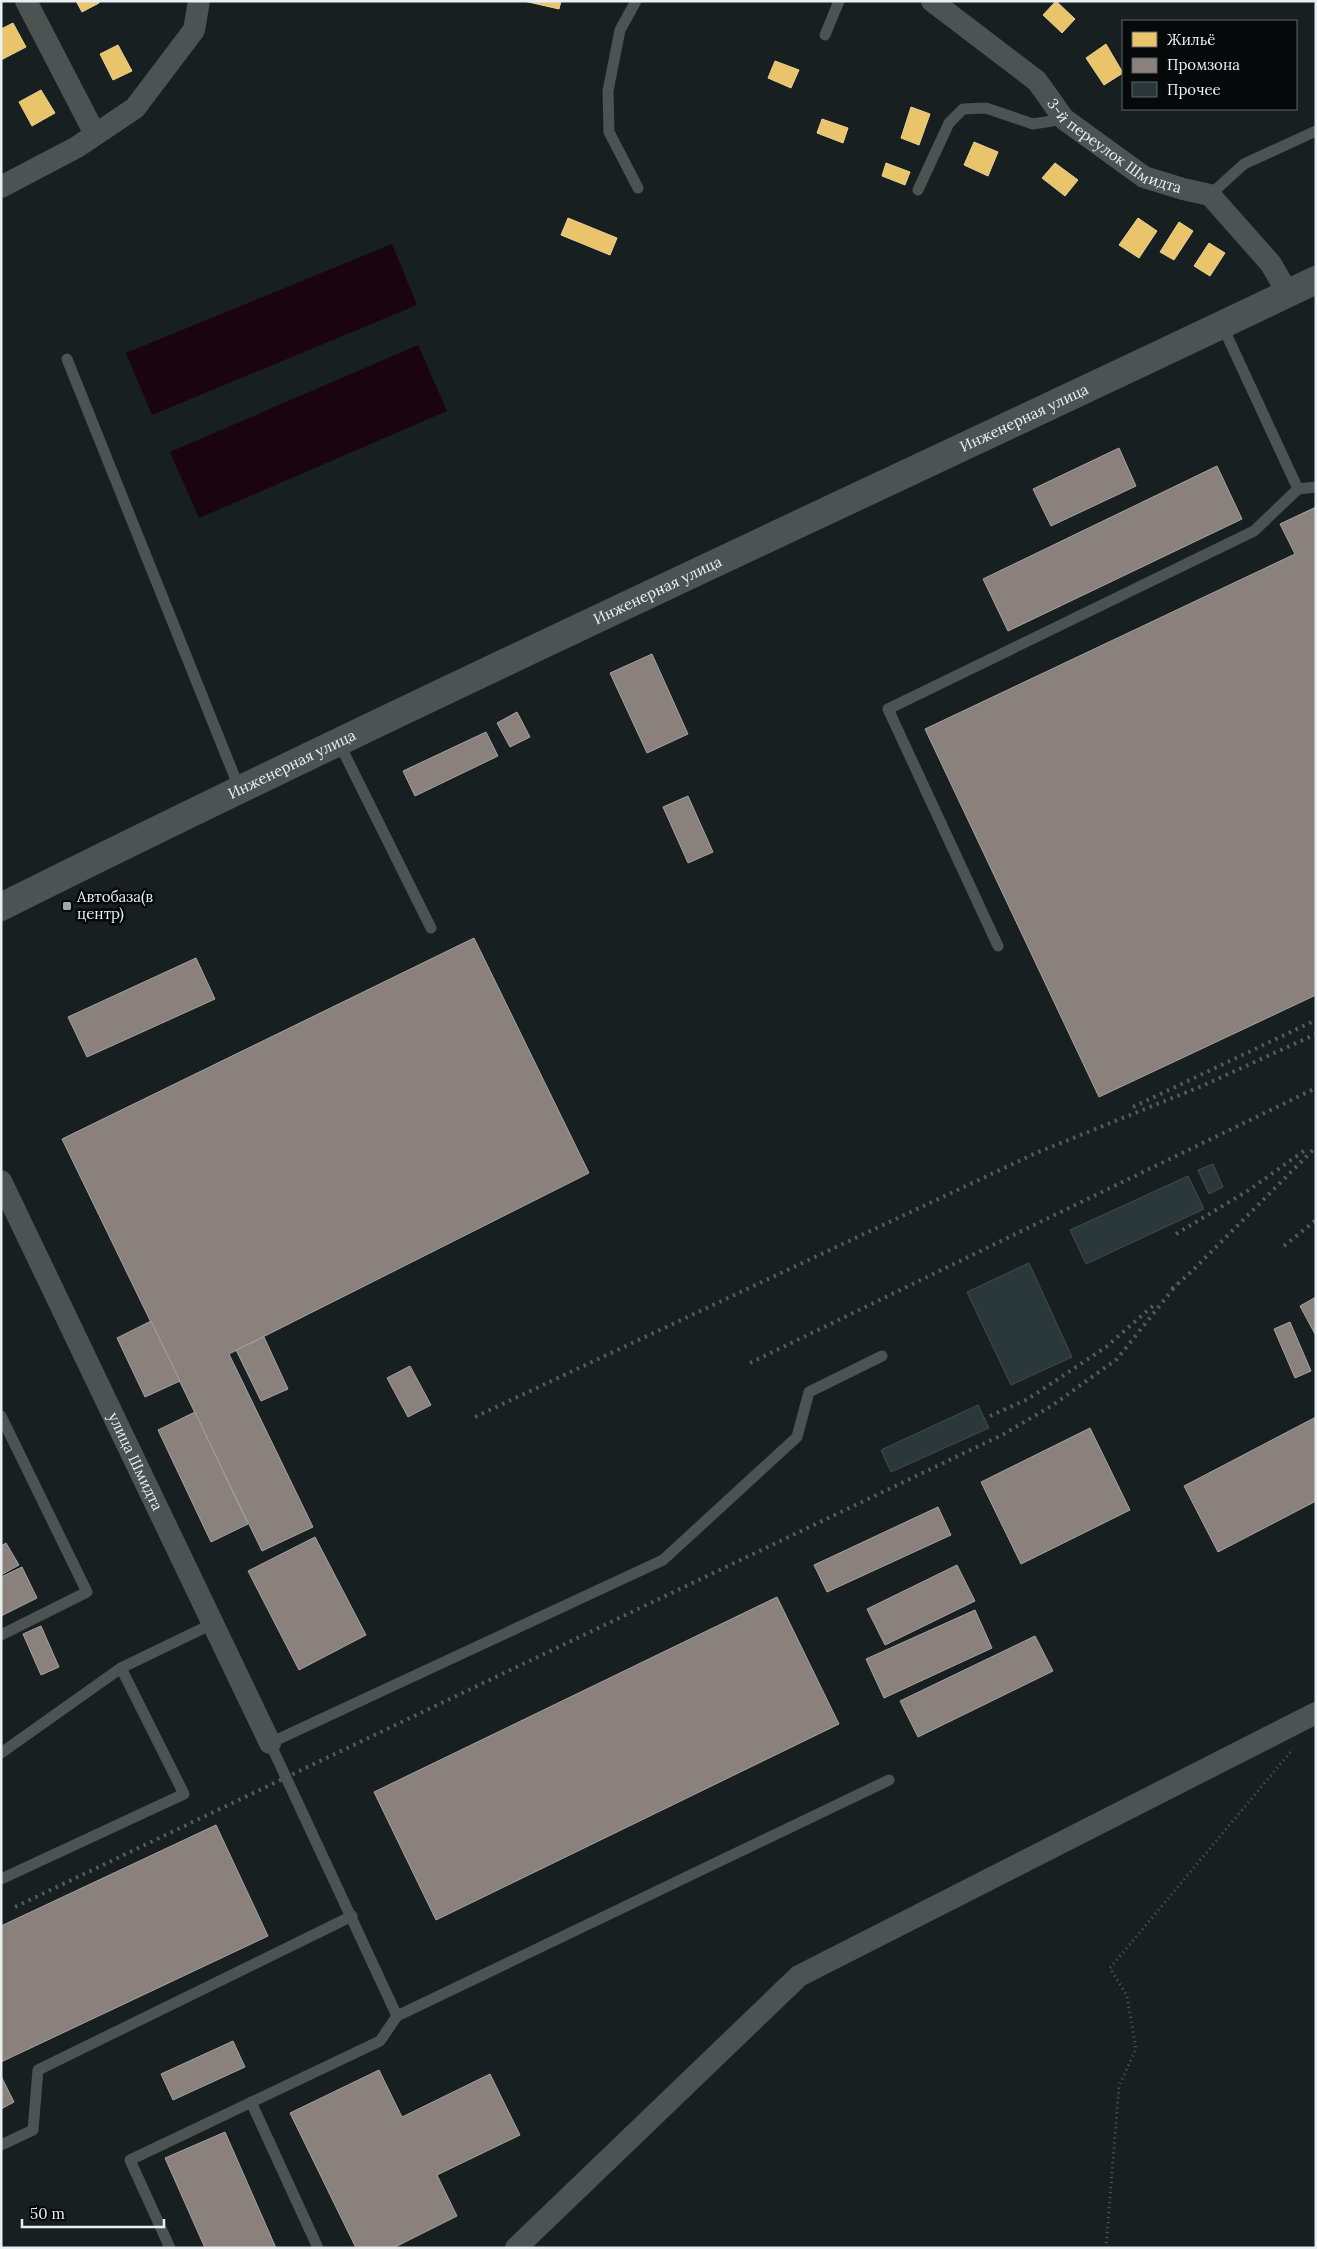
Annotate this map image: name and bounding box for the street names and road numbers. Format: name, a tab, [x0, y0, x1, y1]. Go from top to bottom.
street label: 3-й переулок Шмидта	[1043, 94, 1184, 197]
street label: Инженерная улица	[957, 379, 1091, 456]
street label: Инженерная улица	[590, 551, 725, 628]
street label: Инженерная улица	[225, 725, 359, 803]
street label: улица Шмидта	[104, 1409, 167, 1514]

